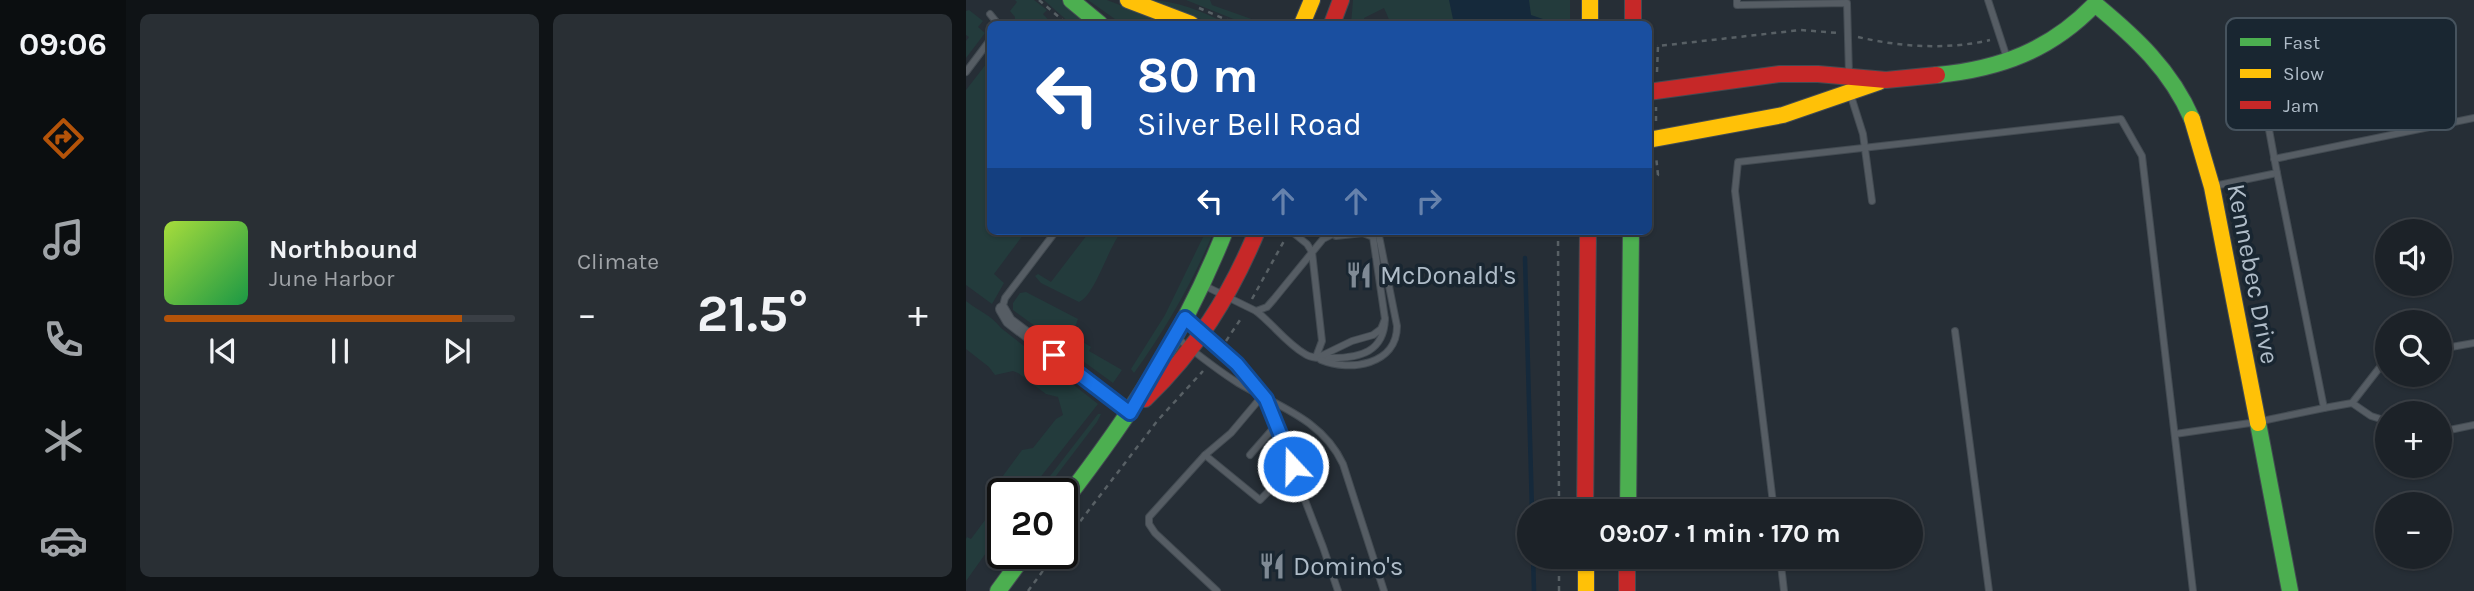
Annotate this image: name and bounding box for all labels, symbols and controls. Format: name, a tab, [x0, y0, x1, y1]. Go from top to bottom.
legend	[2226, 18, 2456, 130]
text: 09:06	[19, 26, 107, 63]
text: Fast	[2283, 32, 2320, 54]
text: 80 m	[1137, 47, 1259, 104]
icon: left	[1022, 49, 1113, 140]
text: Slow	[2283, 63, 2324, 85]
text: Jam	[2283, 95, 2319, 117]
text: Silver Bell Road	[1137, 106, 1362, 143]
icon: directions	[39, 114, 88, 163]
street label: Kennebec Drive	[2220, 181, 2286, 367]
icon: left	[1191, 182, 1229, 220]
icon: ahead	[1264, 182, 1302, 220]
icon: ahead	[1337, 182, 1375, 220]
icon: right	[1410, 182, 1448, 220]
icon: music	[39, 215, 88, 264]
map controls	[2375, 219, 2452, 569]
button: sound	[2375, 219, 2452, 296]
text: Northbound	[269, 234, 418, 265]
text: Climate	[577, 248, 659, 275]
restaurant icon: McDonald's	[1344, 260, 1374, 290]
place label: McDonald's	[1380, 260, 1517, 291]
text: June Harbor	[269, 265, 394, 292]
text: 21.5°	[697, 283, 808, 344]
text: −	[577, 292, 597, 337]
text: +	[908, 292, 928, 337]
button: search	[2375, 310, 2452, 387]
icon: phone	[39, 315, 88, 364]
pin	[1024, 325, 1084, 385]
icon: previous	[204, 332, 242, 370]
icon: pause	[321, 332, 359, 370]
icon: next	[438, 332, 476, 370]
icon: arrive	[1035, 336, 1073, 374]
button: +	[2375, 401, 2452, 478]
icon: climate	[39, 416, 88, 465]
position arrow	[1256, 429, 1330, 503]
speed limit sign: 20	[987, 478, 1078, 569]
button: −	[2375, 492, 2452, 569]
icon: car	[39, 516, 88, 565]
text: 09:07 · 1 min · 170 m	[1599, 518, 1841, 549]
restaurant icon: Domino's	[1257, 551, 1287, 581]
place label: Domino's	[1293, 551, 1404, 582]

